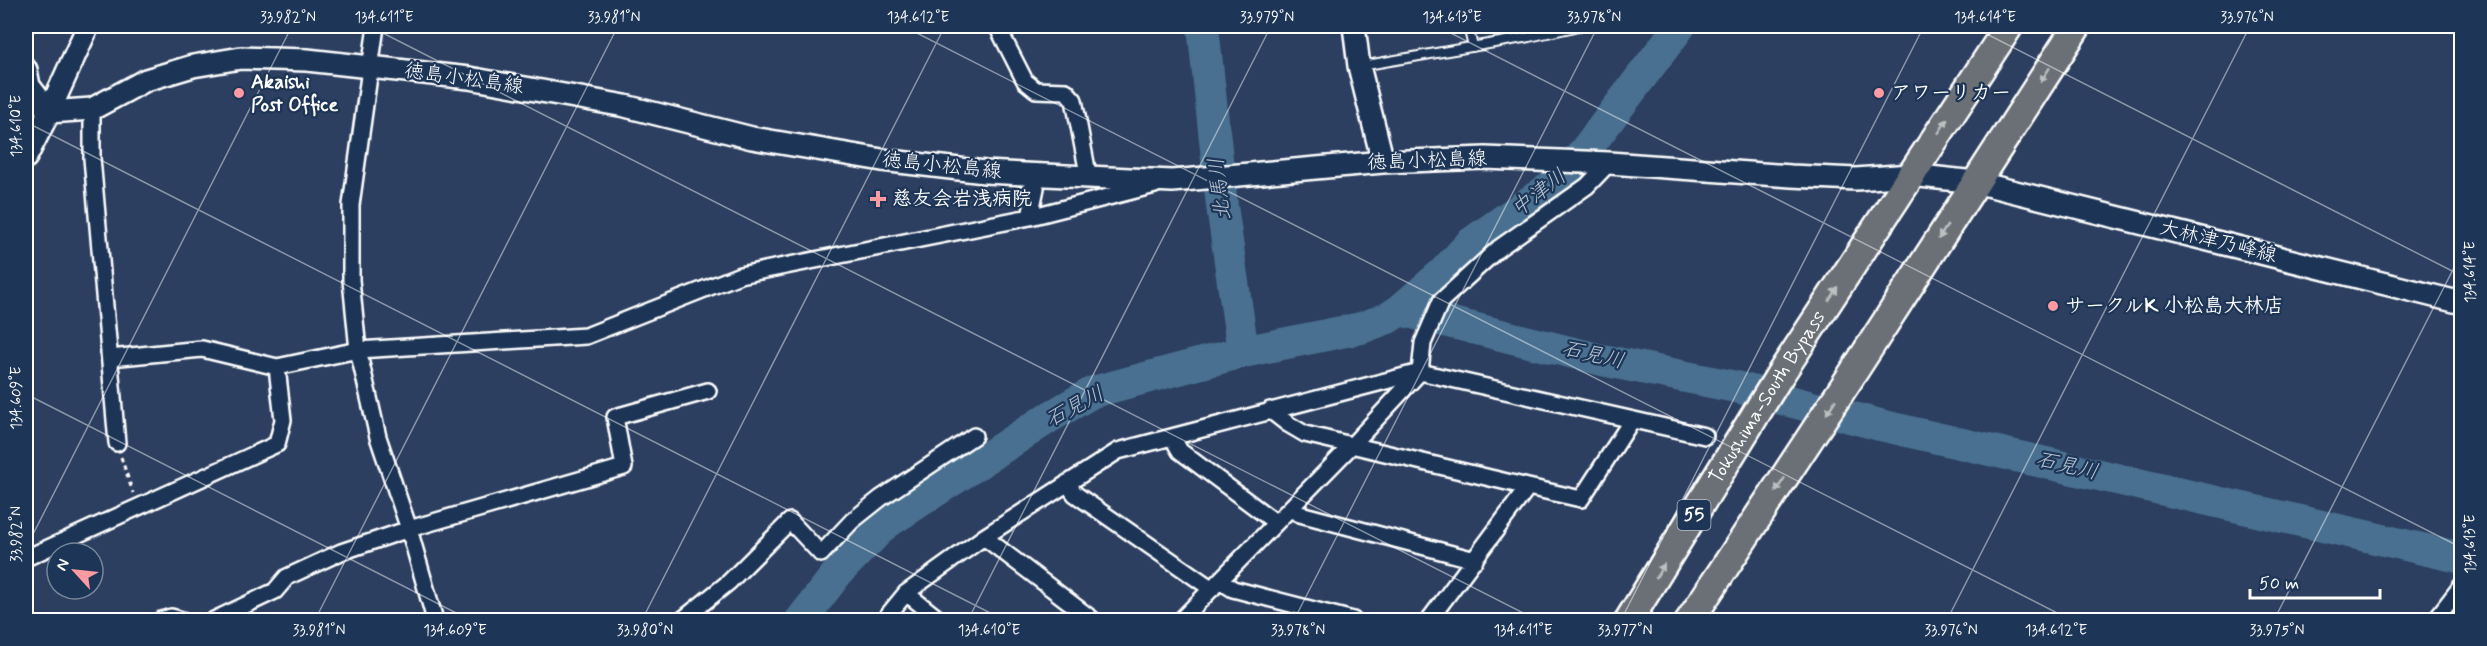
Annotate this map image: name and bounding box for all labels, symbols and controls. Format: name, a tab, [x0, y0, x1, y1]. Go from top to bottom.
text: 33.982°N	[260, 8, 316, 28]
text: 134.611°E	[354, 8, 414, 28]
text: 33.981°N	[587, 8, 641, 28]
text: 134.612°E	[887, 8, 949, 28]
text: 33.979°N	[1240, 8, 1294, 28]
text: 134.613°E	[1422, 8, 1482, 28]
text: 33.978°N	[1567, 8, 1621, 28]
text: 134.614°E	[1954, 8, 2016, 28]
text: 33.976°N	[2220, 8, 2274, 28]
street label: 徳島小松島線	[403, 57, 525, 101]
one-way arrow	[2039, 66, 2051, 82]
place label: Akaishi Post Office	[251, 69, 338, 119]
place label: アワーリカー	[1891, 80, 2011, 107]
marker: Akaishi Post Office	[232, 86, 246, 100]
marker: アワーリカー	[1872, 86, 1886, 100]
text: 134.610°E	[7, 95, 27, 157]
one-way arrow	[1937, 119, 1949, 135]
street label: 徳島小松島線	[1367, 145, 1487, 177]
street label: 徳島小松島線	[881, 146, 1003, 186]
water label: 北馬川	[1202, 156, 1238, 222]
water label: 中津川	[1506, 163, 1572, 223]
place label: 慈友会岩浅病院	[892, 186, 1032, 213]
marker: 慈友会岩浅病院	[869, 190, 887, 208]
street label: 大林津乃峰線	[2157, 214, 2279, 270]
one-way arrow	[1938, 223, 1949, 240]
text: 134.614°E	[2461, 241, 2481, 303]
one-way arrow	[1827, 286, 1839, 302]
place label: サークルK 小松島大林店	[2065, 293, 2284, 320]
marker: サークルK 小松島大林店	[2046, 299, 2060, 313]
street label: Tokushima-South Bypass	[1702, 305, 1832, 489]
water label: 石見川	[1559, 334, 1627, 376]
text: 134.609°E	[7, 366, 27, 430]
water label: 石見川	[1041, 380, 1109, 434]
one-way arrow	[1825, 399, 1836, 416]
water label: 石見川	[2033, 445, 2101, 487]
one-way arrow	[1774, 477, 1785, 493]
road number: 55	[1678, 500, 1710, 530]
text: 33.982°N	[7, 506, 27, 562]
text: 134.613°E	[2461, 514, 2481, 574]
north arrow	[45, 541, 105, 601]
text: N	[51, 555, 75, 574]
scale bar	[2250, 562, 2380, 600]
one-way arrow	[1654, 563, 1665, 579]
text: 50 m	[2259, 572, 2299, 596]
text: 33.981°N	[292, 621, 346, 641]
text: 134.609°E	[423, 621, 487, 641]
text: 33.980°N	[617, 621, 673, 641]
text: 134.610°E	[958, 621, 1020, 641]
text: 33.978°N	[1271, 621, 1325, 641]
text: 134.611°E	[1493, 621, 1553, 641]
text: 33.977°N	[1598, 621, 1653, 641]
text: 33.976°N	[1924, 621, 1978, 641]
text: 134.612°E	[2025, 621, 2087, 641]
text: 33.975°N	[2250, 621, 2304, 641]

